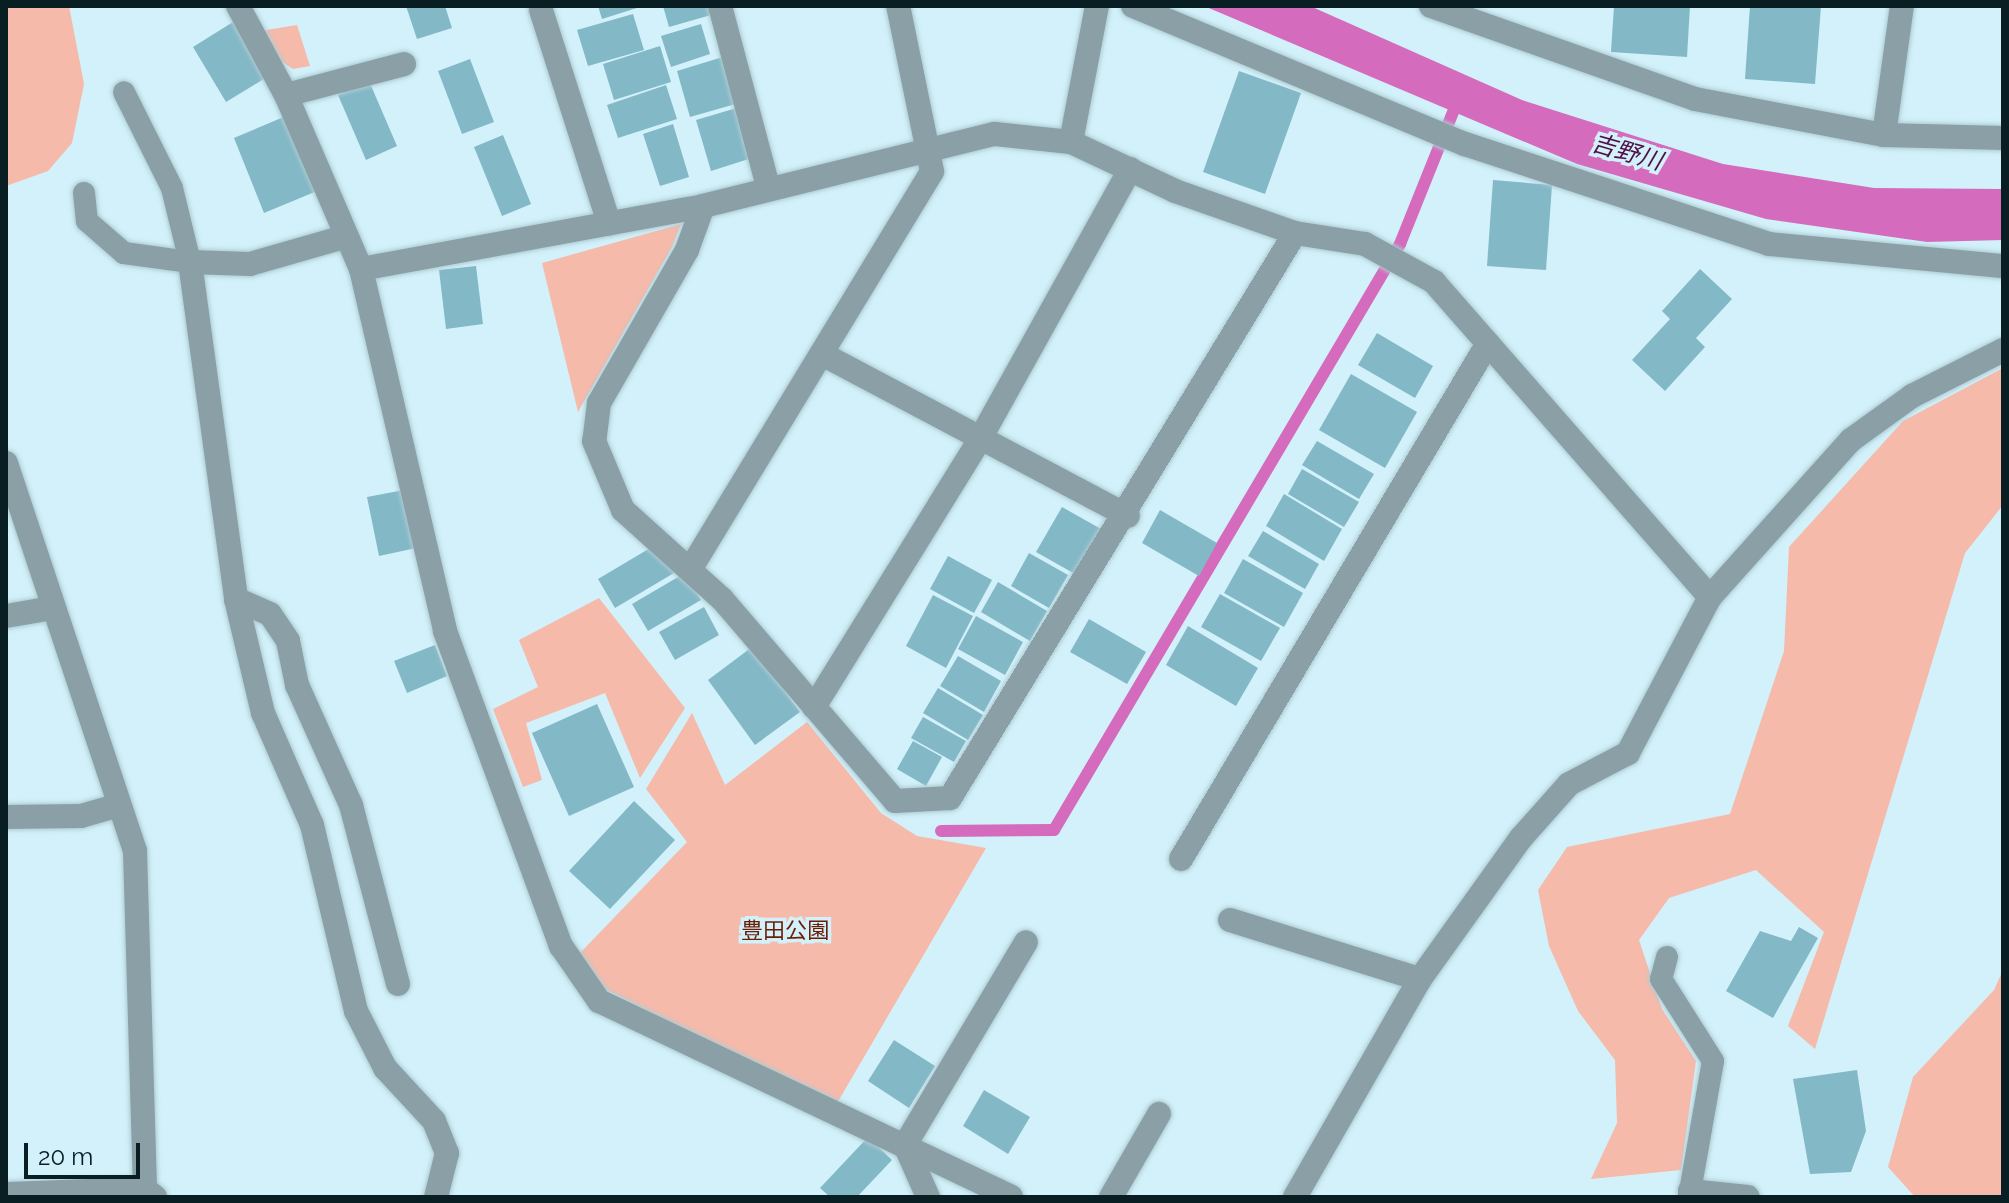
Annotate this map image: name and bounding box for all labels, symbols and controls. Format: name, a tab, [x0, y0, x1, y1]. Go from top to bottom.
water label: 吉野川	[1588, 128, 1666, 176]
park label: 豊田公園	[741, 918, 829, 944]
scale bar	[28, 1127, 144, 1177]
text: 20 m	[38, 1142, 93, 1171]

